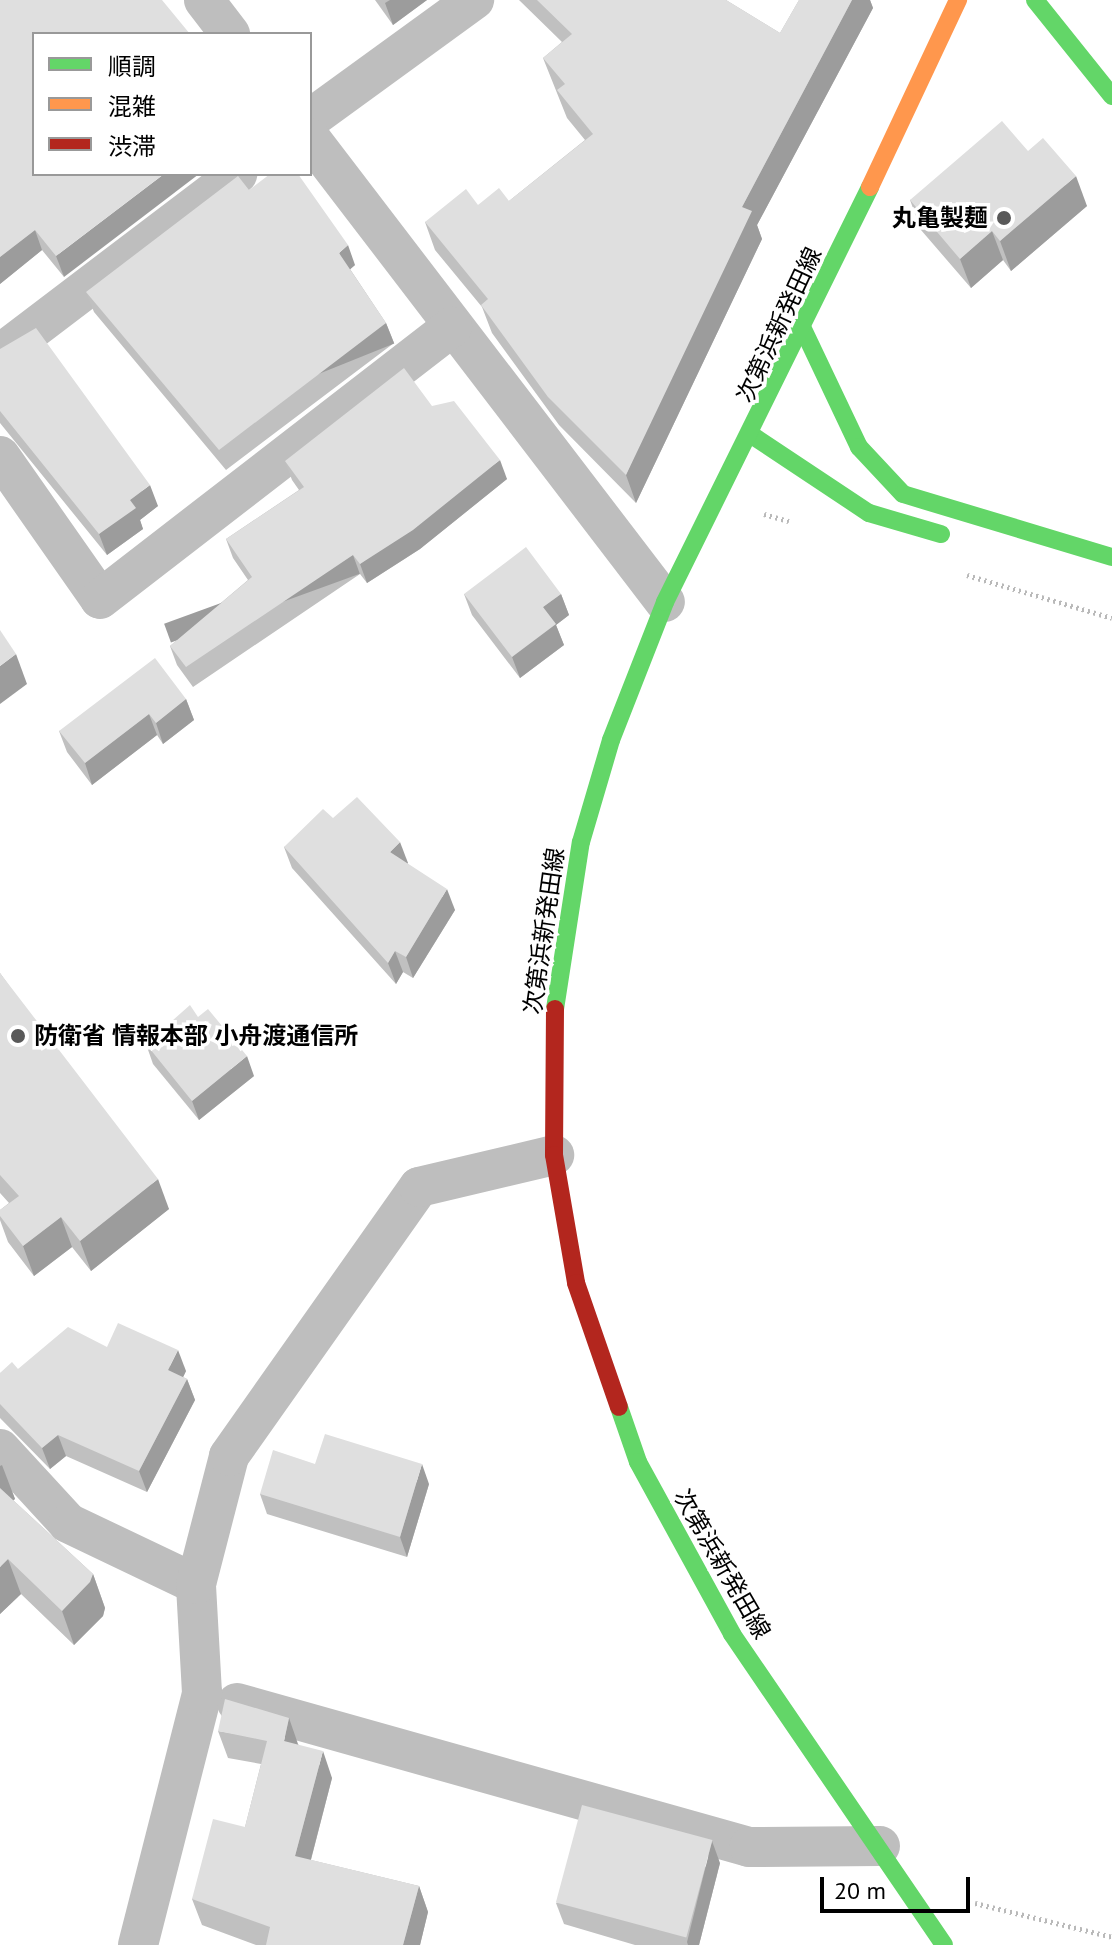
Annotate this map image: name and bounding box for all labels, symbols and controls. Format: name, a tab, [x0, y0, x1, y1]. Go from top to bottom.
legend	[32, 32, 312, 176]
text: 順調	[108, 51, 156, 82]
text: 混雑	[108, 91, 156, 122]
text: 渋滞	[108, 131, 156, 162]
place label: 丸亀製麺	[892, 204, 988, 232]
marker: 丸亀製麺	[995, 209, 1013, 227]
street label: 次第浜新発田線	[730, 243, 828, 407]
street label: 次第浜新発田線	[518, 846, 570, 1016]
place label: 防衛省 情報本部 小舟渡通信所	[34, 1022, 358, 1050]
marker: 防衛省 情報本部 小舟渡通信所	[9, 1027, 27, 1045]
street label: 次第浜新発田線	[668, 1484, 776, 1644]
scale bar	[824, 1861, 974, 1911]
text: 20 m	[834, 1875, 886, 1906]

